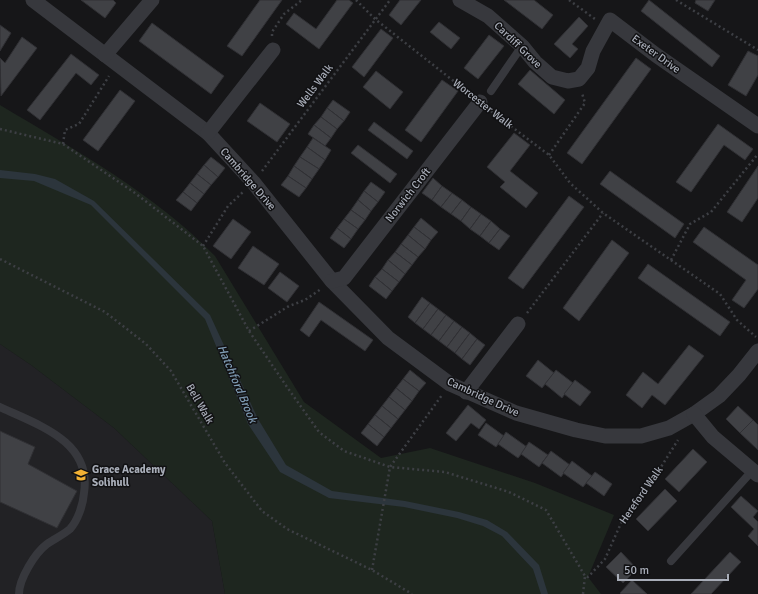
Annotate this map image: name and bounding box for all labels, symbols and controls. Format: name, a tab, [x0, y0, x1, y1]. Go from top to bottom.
street label: Cardiff Grove	[491, 19, 545, 71]
street label: Exeter Drive	[629, 32, 683, 76]
street label: Wells Walk	[294, 61, 336, 110]
street label: Worcester Walk	[450, 76, 516, 132]
street label: Cambridge Drive	[217, 145, 279, 213]
street label: Norwich Croft	[383, 165, 433, 225]
water label: Hatchford Brook	[214, 343, 261, 426]
street label: Cambridge Drive	[445, 375, 521, 419]
street label: Bell Walk	[183, 382, 217, 427]
place label: Grace Academy Solihull	[92, 463, 166, 489]
street label: Hereford Walk	[616, 463, 666, 526]
school or university icon: Grace Academy Solihull	[73, 467, 89, 483]
scale bar	[618, 556, 728, 582]
text: 50 m	[624, 563, 649, 578]

